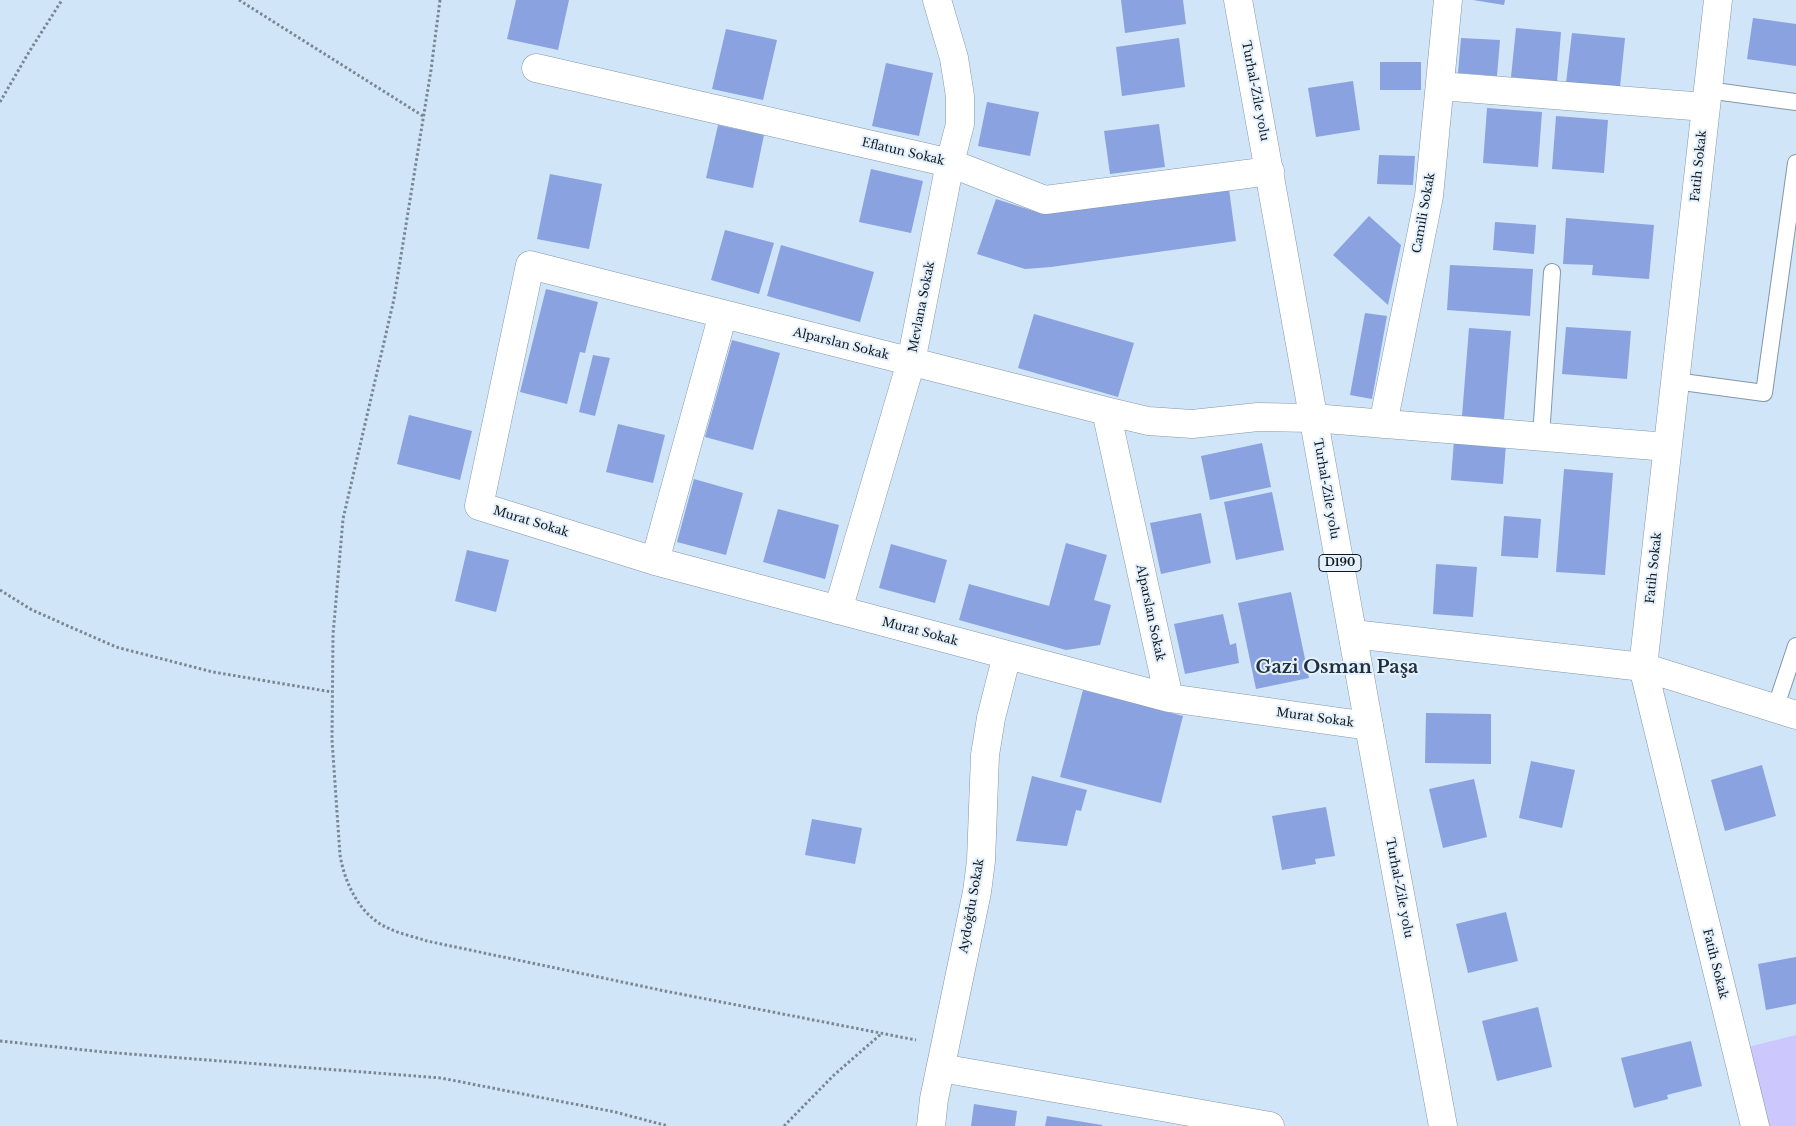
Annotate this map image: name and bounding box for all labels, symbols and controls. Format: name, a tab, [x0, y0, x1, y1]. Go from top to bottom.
street label: Turhal-Zile yolu	[1238, 40, 1272, 142]
street label: Fatih Sokak	[1688, 130, 1710, 202]
street label: Eflatun Sokak	[860, 135, 946, 169]
street label: Camili Sokak	[1410, 172, 1438, 254]
street label: Mevlana Sokak	[906, 260, 938, 354]
street label: Alparslan Sokak	[792, 325, 890, 363]
street label: Turhal-Zile yolu	[1310, 438, 1342, 540]
street label: Murat Sokak	[491, 504, 571, 540]
street label: Fatih Sokak	[1643, 532, 1665, 604]
road number: D190	[1319, 554, 1361, 572]
street label: Alparslan Sokak	[1133, 563, 1167, 663]
street label: Murat Sokak	[880, 615, 960, 649]
district label: Gazi Osman Paşa	[1256, 657, 1418, 679]
street label: Murat Sokak	[1275, 705, 1355, 731]
street label: Turhal-Zile yolu	[1382, 837, 1416, 939]
street label: Aydoğdu Sokak	[957, 858, 987, 954]
street label: Fatih Sokak	[1699, 928, 1731, 1000]

